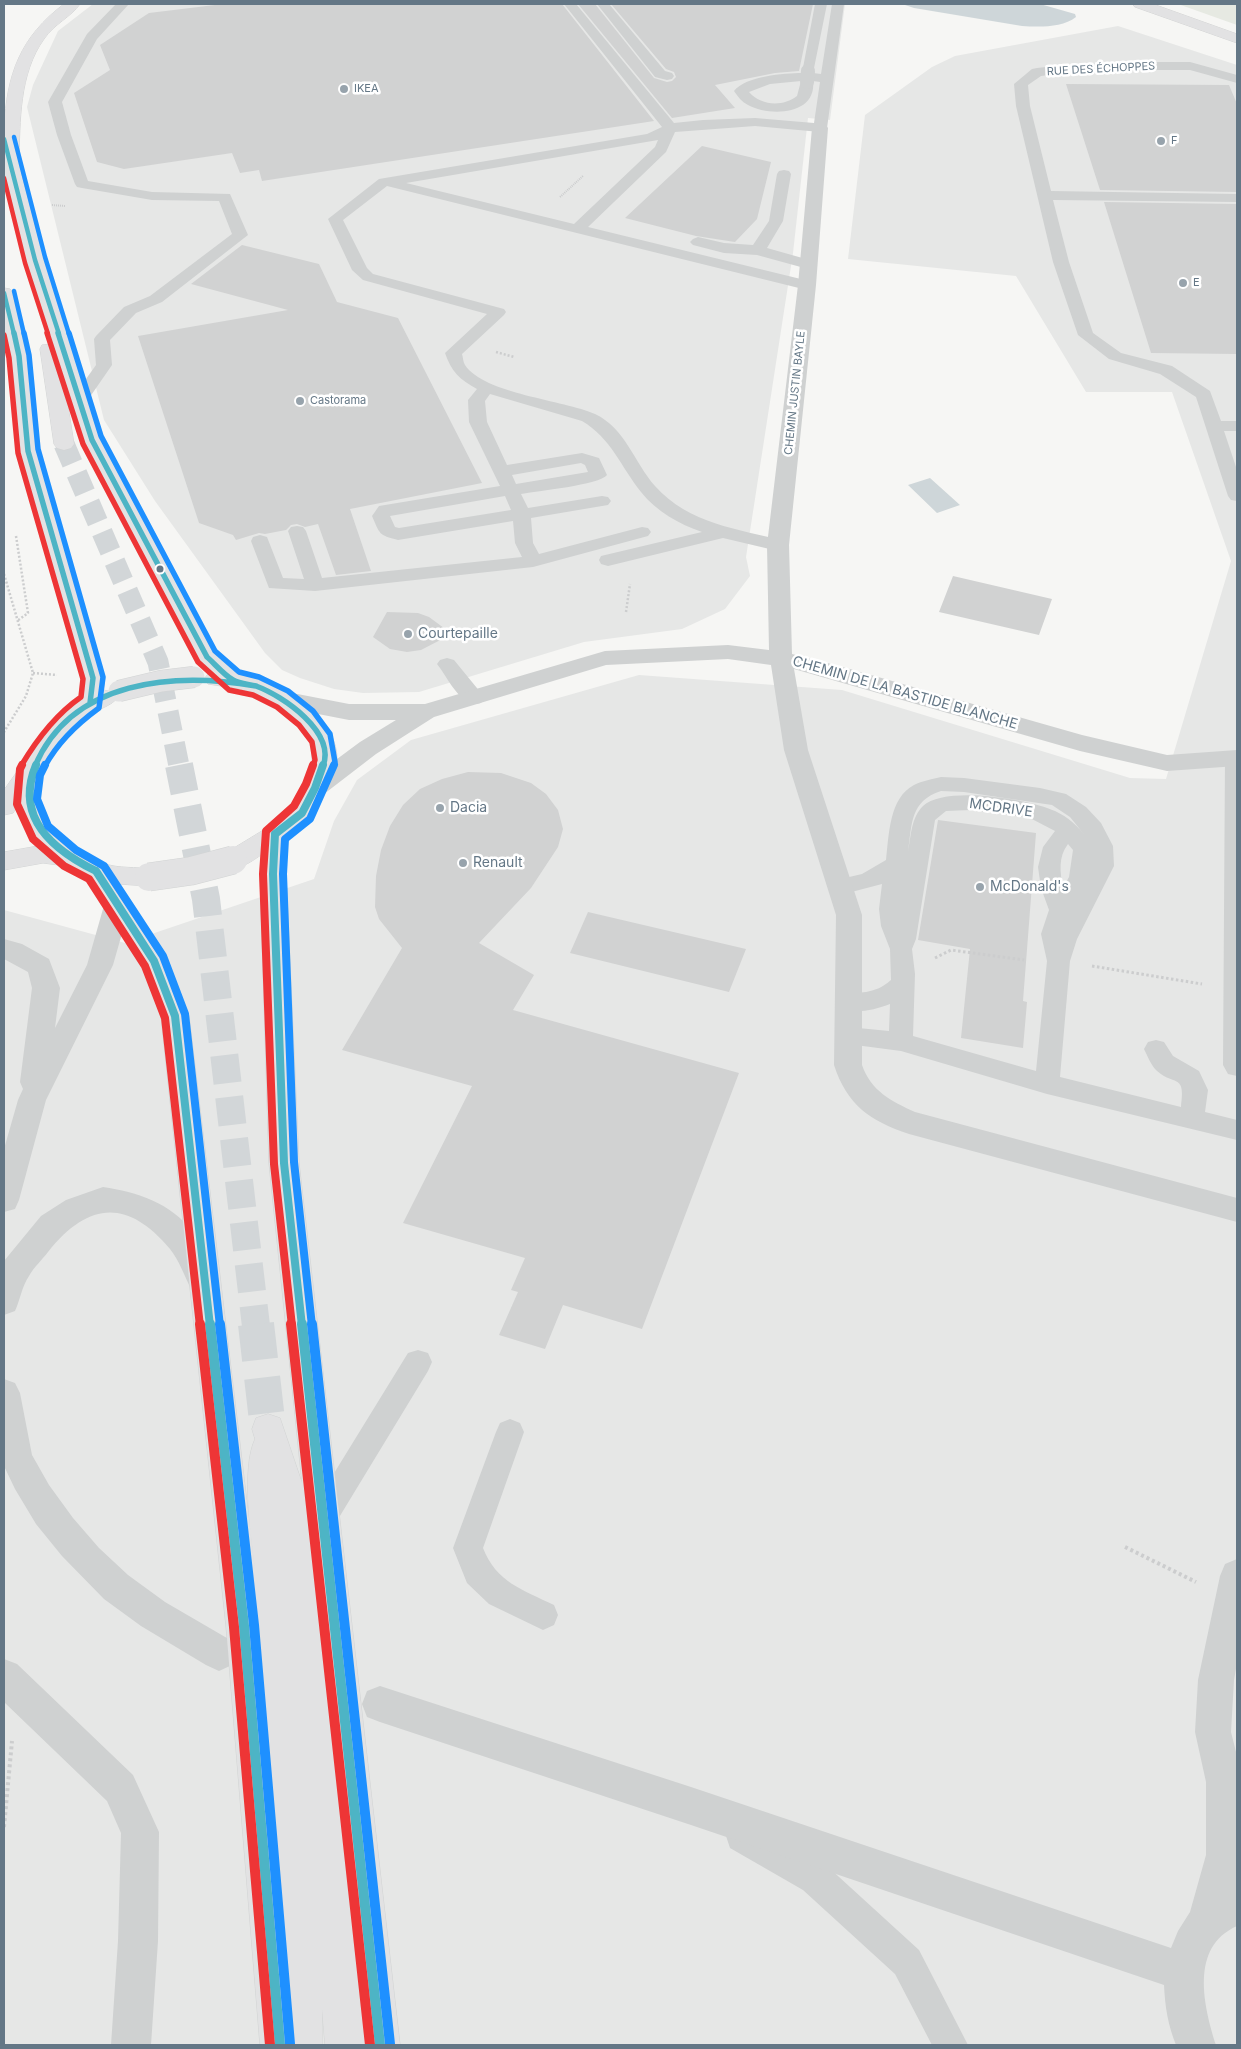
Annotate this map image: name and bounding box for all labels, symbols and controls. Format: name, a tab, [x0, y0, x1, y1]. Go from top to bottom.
street label: RUE DES ÉCHOPPES	[1046, 60, 1156, 78]
place label: IKEA	[354, 82, 379, 96]
marker: IKEA	[338, 83, 350, 95]
place label: F	[1171, 134, 1177, 148]
marker: F	[1155, 135, 1167, 147]
place label: E	[1193, 276, 1200, 290]
marker: E	[1177, 277, 1189, 289]
street label: CHEMIN JUSTIN BAYLE	[782, 330, 808, 456]
place label: Castorama	[310, 394, 366, 408]
marker: Castorama	[294, 395, 306, 407]
unlabelled marker	[155, 564, 165, 574]
place label: Courtepaille	[418, 626, 498, 642]
marker: Courtepaille	[402, 628, 414, 640]
street label: CHEMIN DE LA BASTIDE BLANCHE	[791, 653, 1019, 733]
street label: MCDRIVE	[968, 795, 1034, 821]
place label: Dacia	[450, 800, 487, 816]
marker: Dacia	[434, 802, 446, 814]
place label: Renault	[473, 855, 523, 871]
marker: Renault	[457, 857, 469, 869]
place label: McDonald's	[990, 879, 1069, 895]
marker: McDonald's	[974, 881, 986, 893]

